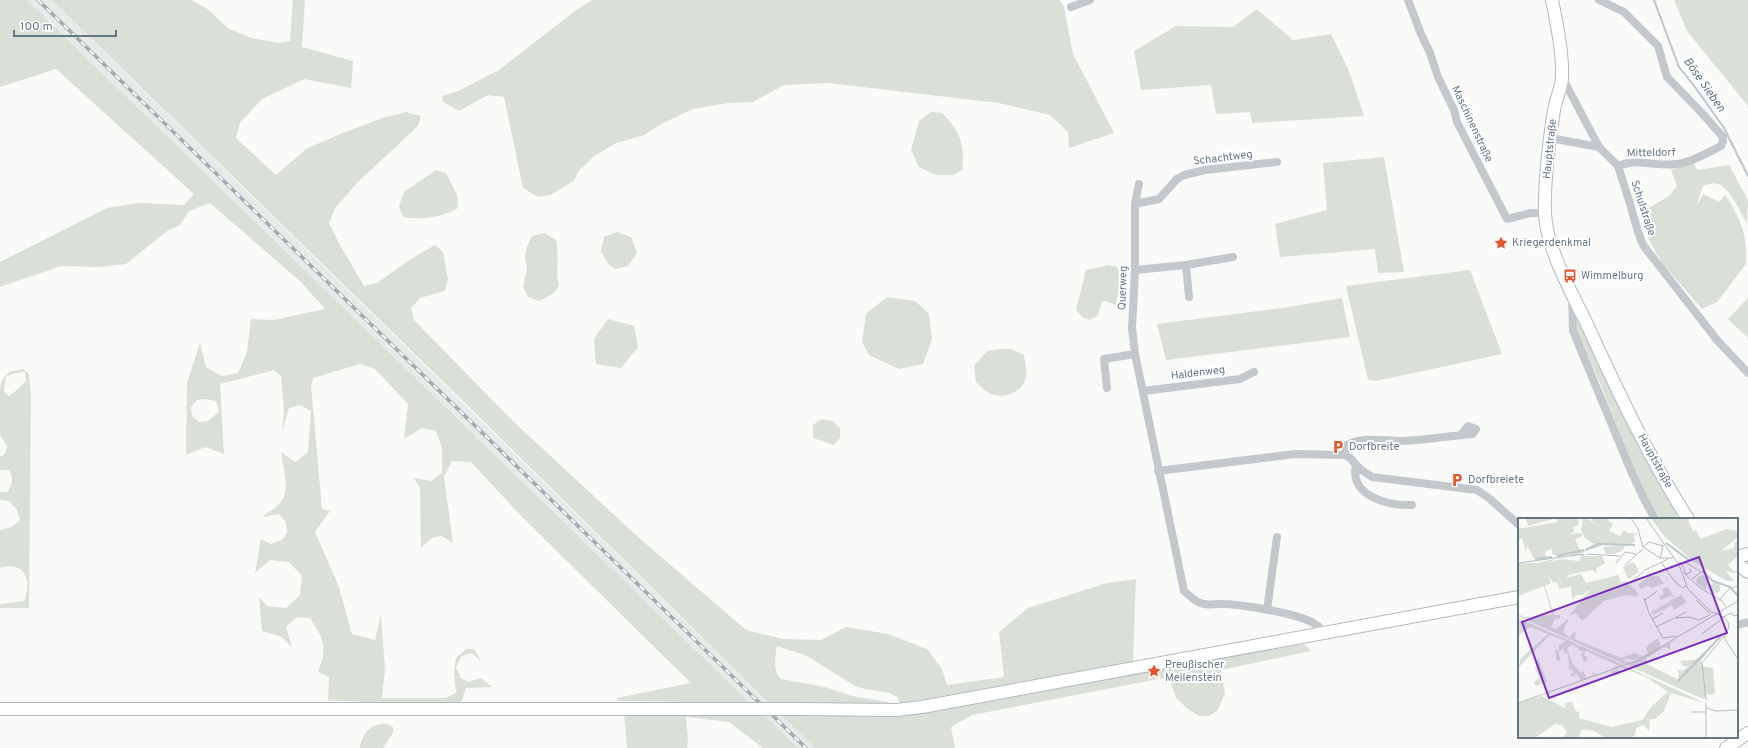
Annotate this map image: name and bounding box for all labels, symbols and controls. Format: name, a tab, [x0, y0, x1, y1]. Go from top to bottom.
scale bar	[14, 12, 116, 38]
text: 100 m	[20, 19, 53, 35]
water label: Böse Sieben	[1679, 54, 1729, 116]
street label: Maschinenstraße	[1448, 83, 1496, 165]
street label: Hauptstraße	[1540, 118, 1560, 180]
street label: Mitteldorf	[1626, 146, 1676, 160]
street label: Schachtweg	[1193, 147, 1253, 169]
street label: Schulstraße	[1627, 178, 1659, 238]
place icon: Kriegerdenkmal	[1493, 235, 1509, 251]
place label: Kriegerdenkmal	[1512, 236, 1591, 250]
street label: Querweg	[1115, 265, 1131, 311]
bus stop icon: Wimmelburg	[1562, 268, 1578, 284]
place label: Wimmelburg	[1581, 269, 1643, 283]
street label: Haldenweg	[1170, 363, 1226, 383]
street label: Hauptstraße	[1634, 431, 1676, 491]
parking icon: Dorfbreite	[1330, 439, 1346, 455]
place label: Dorfbreite	[1349, 440, 1399, 454]
parking icon: Dorfbreiete	[1449, 472, 1465, 488]
place label: Dorfbreiete	[1468, 473, 1524, 487]
inset map	[1518, 518, 1738, 738]
place label: Preußischer Meilenstein	[1165, 658, 1225, 685]
place icon: Preußischer Meilenstein	[1146, 663, 1162, 679]

